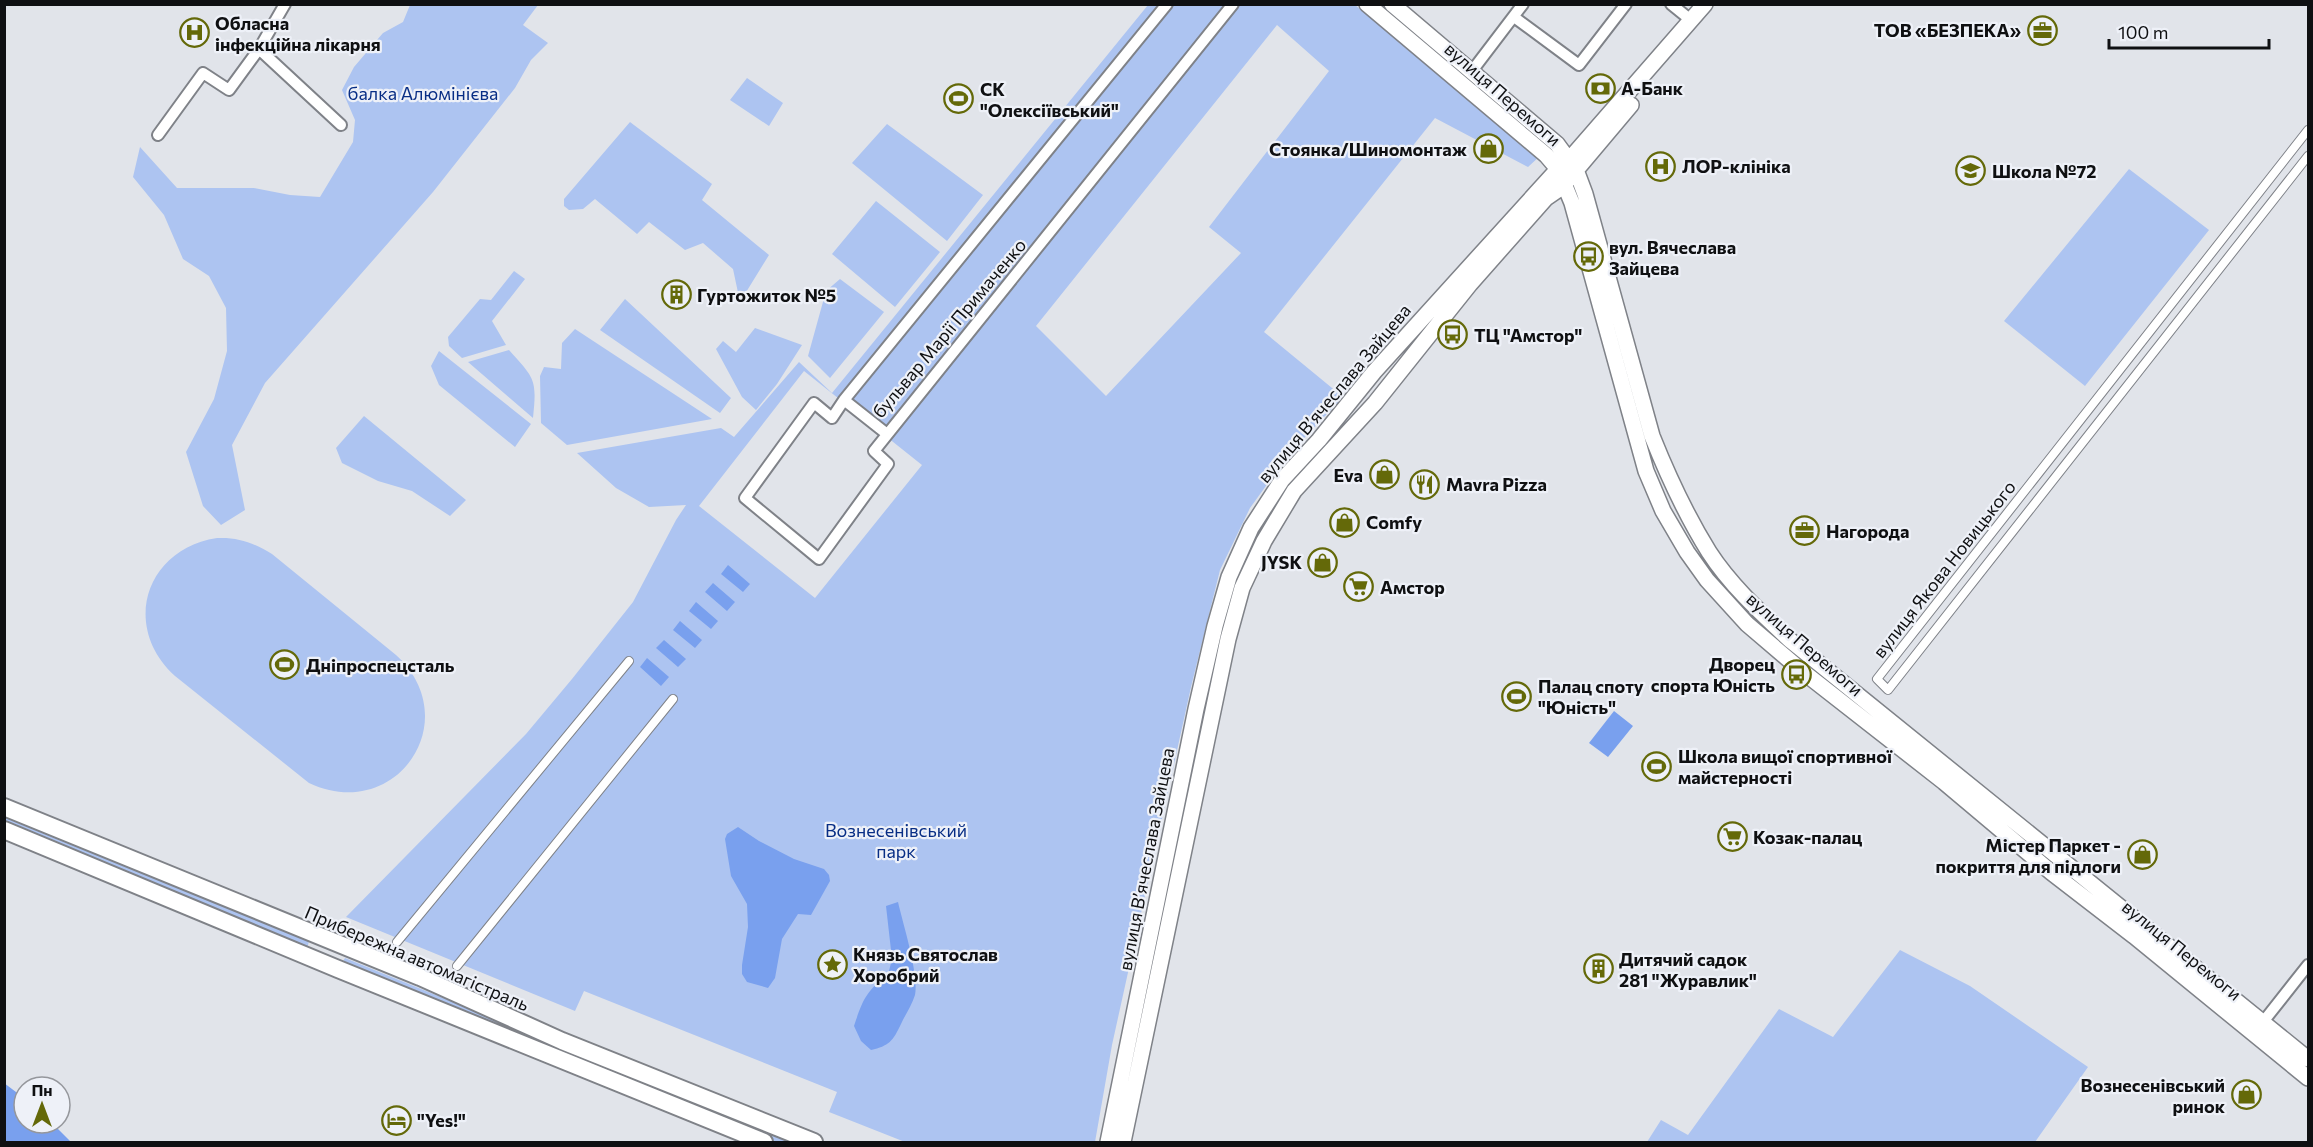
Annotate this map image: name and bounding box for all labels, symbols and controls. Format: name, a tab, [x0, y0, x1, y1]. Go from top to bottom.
place label: Обласна інфекційна лікарня	[215, 12, 381, 55]
scale bar	[2109, 12, 2270, 50]
office icon: ТОВ «БЕЗПЕКА»	[2026, 14, 2058, 46]
hospital icon: Обласна інфекційна лікарня	[178, 17, 210, 49]
place label: ТОВ «БЕЗПЕКА»	[1874, 19, 2021, 41]
text: 100 m	[2118, 21, 2168, 43]
street label: вулиця Перемоги	[1440, 37, 1566, 151]
bank icon: А-Банк	[1584, 72, 1616, 104]
place label: А-Банк	[1621, 77, 1684, 99]
place label: СК "Олексіївський"	[980, 78, 1119, 121]
park label: балка Алюмінієва	[348, 82, 498, 104]
sports icon: СК "Олексіївський"	[943, 83, 975, 115]
shop icon: Стоянка/Шиномонтаж	[1472, 133, 1504, 165]
place label: Стоянка/Шиномонтаж	[1269, 138, 1468, 160]
hospital icon: ЛОР-клініка	[1645, 150, 1677, 182]
place label: ЛОР-клініка	[1682, 155, 1791, 177]
school or university icon: Школа №72	[1955, 155, 1987, 187]
place label: Школа №72	[1992, 160, 2097, 182]
street label: бульвар Марії Примаченко	[868, 234, 1030, 422]
place label: вул. Вячеслава Зайцева	[1609, 236, 1736, 279]
bus stop icon: вул. Вячеслава Зайцева	[1572, 241, 1604, 273]
building icon: Гуртожиток №5	[660, 279, 692, 311]
place label: Гуртожиток №5	[697, 284, 836, 306]
street label: вулиця Вʼячеслава Зайцева	[1253, 299, 1415, 487]
bus stop icon: ТЦ "Амстор"	[1437, 319, 1469, 351]
place label: ТЦ "Амстор"	[1474, 324, 1583, 346]
shop icon: Eva	[1368, 459, 1400, 491]
place label: Eva	[1334, 464, 1363, 486]
restaurant icon: Mavra Pizza	[1409, 468, 1441, 500]
place label: Mavra Pizza	[1446, 473, 1547, 495]
street label: вулиця Якова Новицького	[1868, 476, 2020, 662]
shop icon: Comfy	[1329, 506, 1361, 538]
place label: Comfy	[1366, 511, 1422, 533]
office icon: Нагорода	[1789, 515, 1821, 547]
place label: Нагорода	[1826, 520, 1909, 542]
shop icon: JYSK	[1307, 546, 1339, 578]
place label: JYSK	[1261, 551, 1302, 573]
supermarket icon: Амстор	[1343, 571, 1375, 603]
place label: Амстор	[1380, 576, 1445, 598]
street label: вулиця Перемоги	[1742, 587, 1868, 701]
sports icon: Дніпроспецсталь	[269, 649, 301, 681]
place label: Дворец спорта Юність	[1651, 653, 1775, 696]
place label: Дніпроспецсталь	[306, 654, 455, 676]
bus stop icon: Дворец спорта Юність	[1780, 658, 1812, 690]
place label: Палац споту "Юність"	[1538, 675, 1644, 718]
sports icon: Палац споту "Юність"	[1501, 680, 1533, 712]
place label: Школа вищої спортивної майстерності	[1678, 745, 1893, 788]
street label: вулиця Вʼячеслава Зайцева	[1114, 746, 1178, 972]
sports icon: Школа вищої спортивної майстерності	[1641, 750, 1673, 782]
park label: Вознесенівський парк	[825, 819, 967, 862]
supermarket icon: Козак-палац	[1716, 821, 1748, 853]
place label: Козак-палац	[1753, 826, 1862, 848]
place label: Містер Паркет - покриття для підлоги	[1935, 834, 2121, 877]
shop icon: Містер Паркет - покриття для підлоги	[2126, 839, 2158, 871]
street label: вулиця Перемоги	[2118, 895, 2246, 1005]
street label: Прибережна автомагістраль	[302, 901, 532, 1015]
place label: Князь Святослав Хоробрий	[853, 943, 998, 986]
place icon: Князь Святослав Хоробрий	[816, 948, 848, 980]
place label: Дитячий садок 281 "Журавлик"	[1619, 948, 1757, 991]
building icon: Дитячий садок 281 "Журавлик"	[1582, 953, 1614, 985]
place label: Вознесенівський ринок	[2080, 1074, 2226, 1117]
north arrow	[12, 1075, 72, 1135]
shop icon: Вознесенівський ринок	[2230, 1079, 2262, 1111]
text: Пн	[31, 1080, 53, 1099]
hotel icon: "Yes!"	[380, 1104, 412, 1136]
place label: "Yes!"	[417, 1109, 466, 1131]

